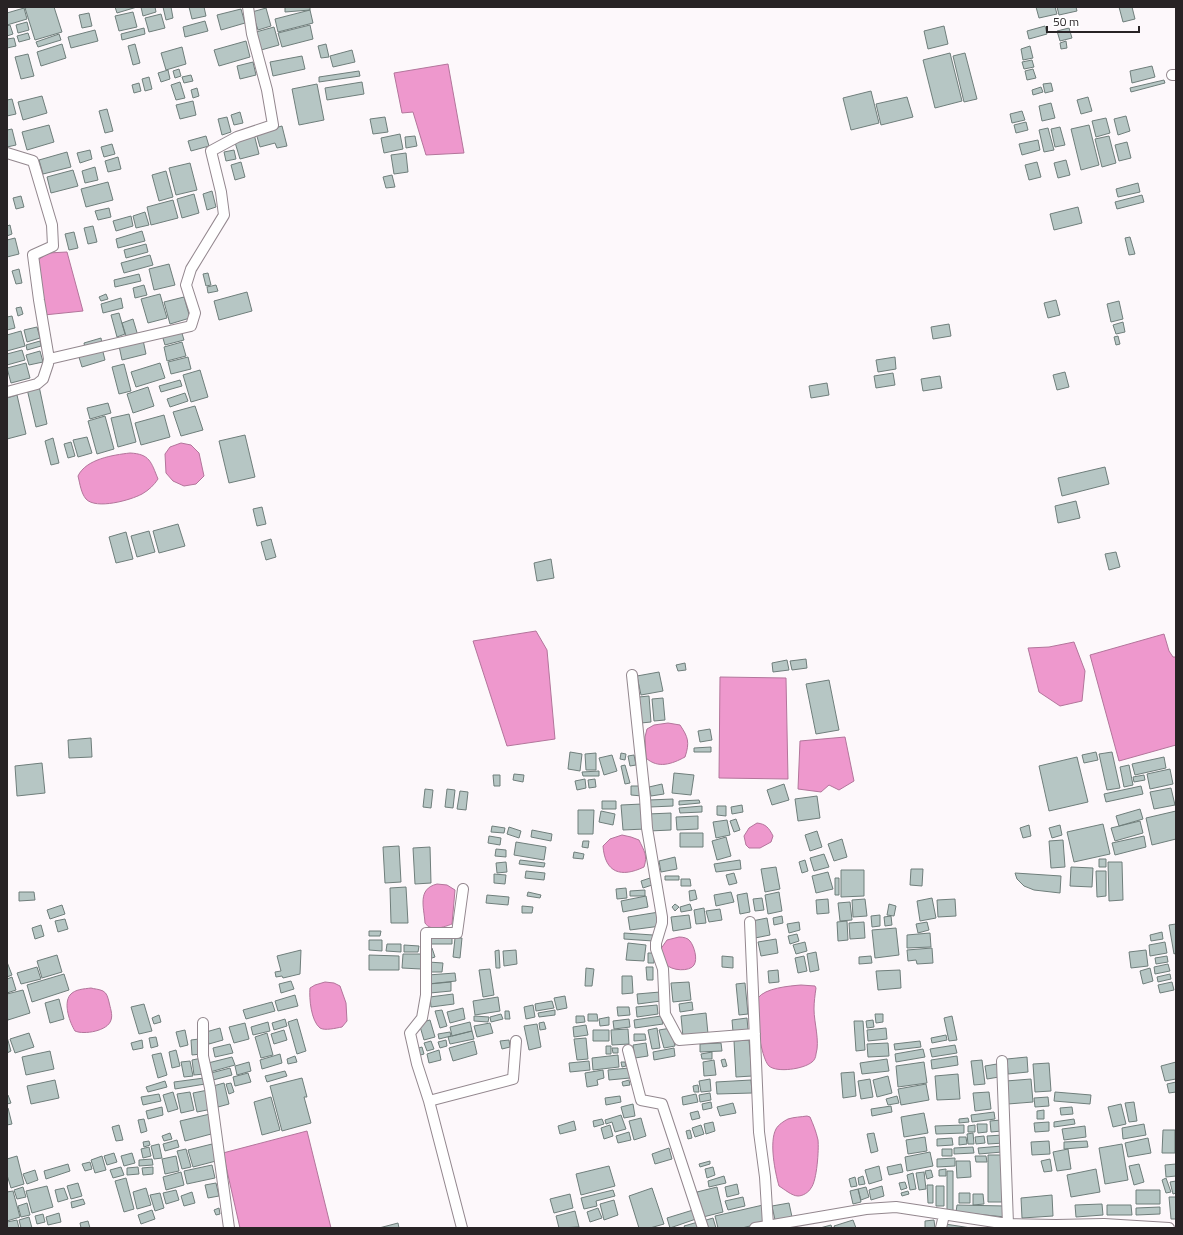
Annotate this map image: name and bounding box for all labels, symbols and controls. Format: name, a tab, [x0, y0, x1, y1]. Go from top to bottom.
scale bar	[1047, 8, 1139, 34]
text: 50 m	[1053, 12, 1079, 31]

